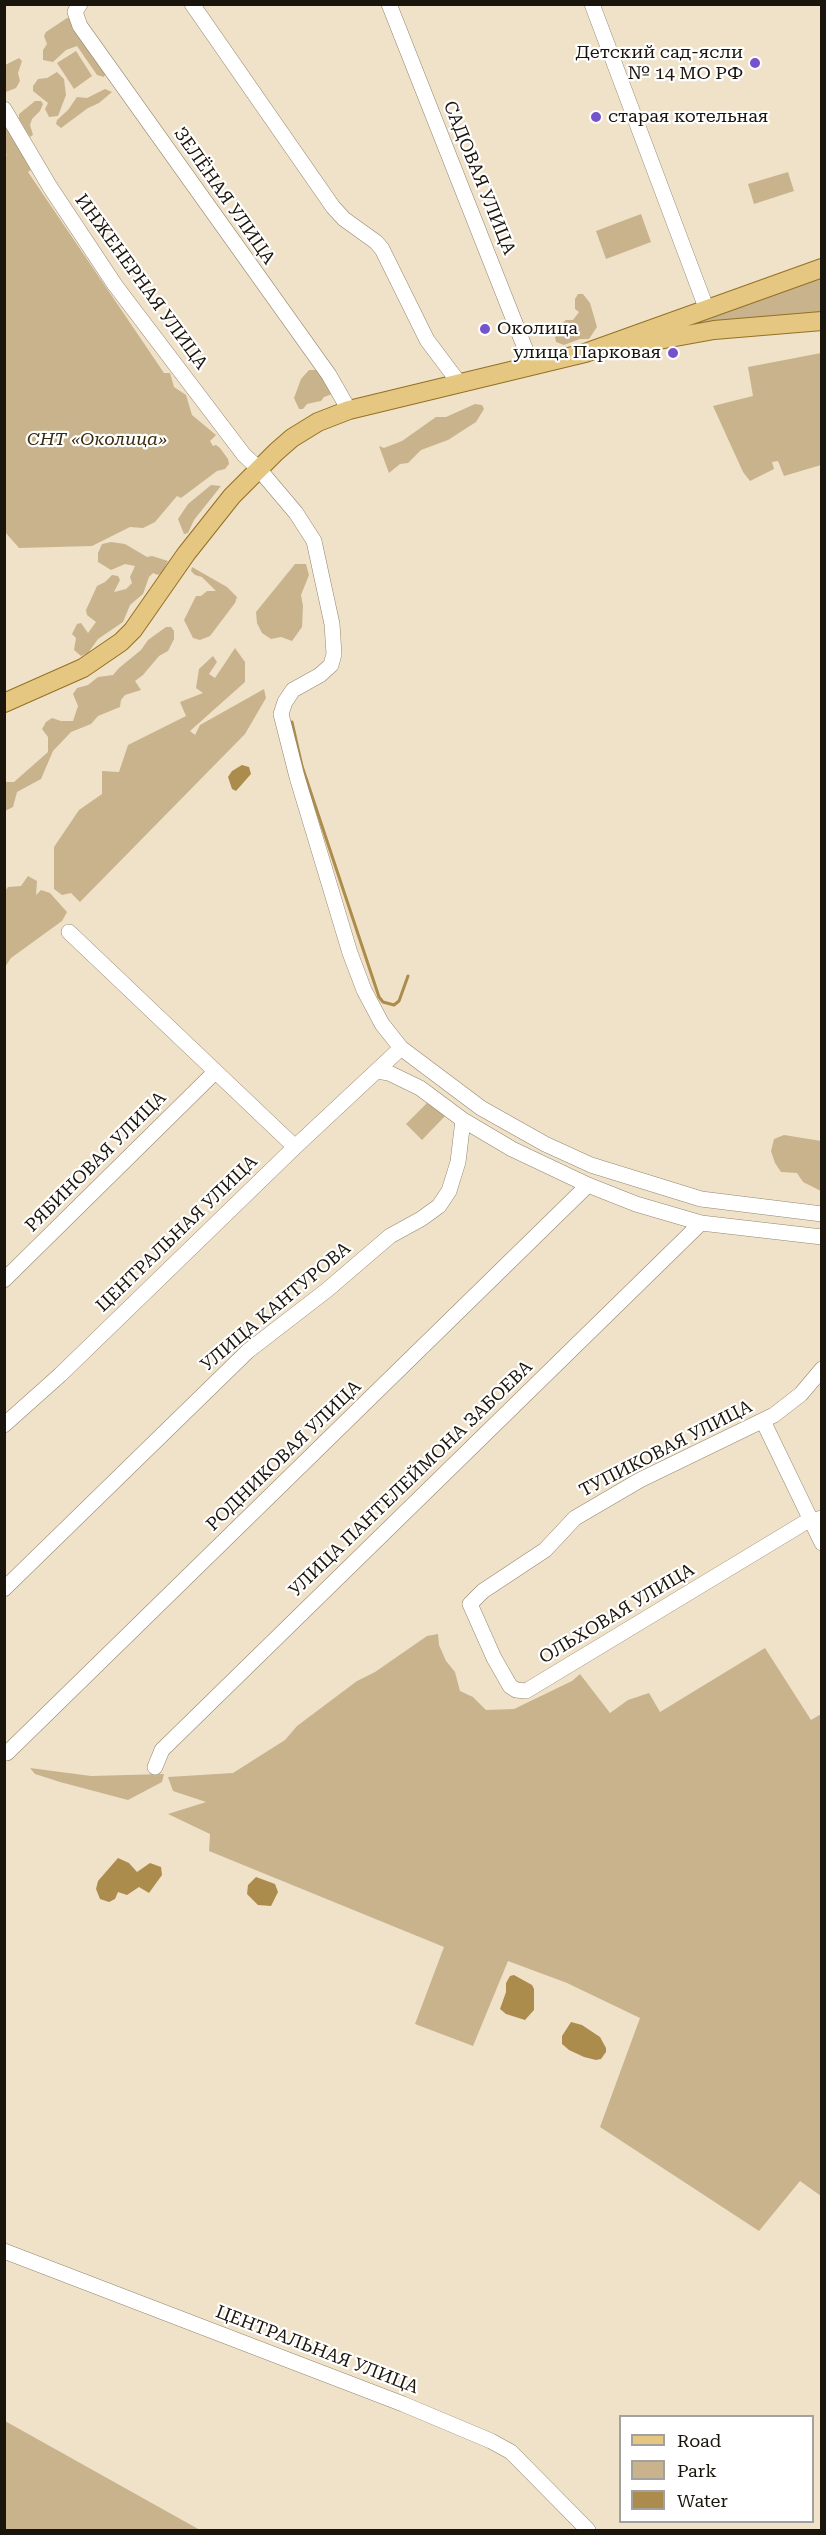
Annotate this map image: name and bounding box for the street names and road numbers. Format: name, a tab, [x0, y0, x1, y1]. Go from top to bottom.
street label: САДОВАЯ УЛИЦА	[438, 98, 520, 258]
street label: ЗЕЛЁНАЯ УЛИЦА	[169, 123, 279, 269]
street label: ИНЖЕНЕРНАЯ УЛИЦА	[70, 190, 212, 374]
street label: РЯБИНОВАЯ УЛИЦА	[21, 1087, 171, 1237]
street label: ЦЕНТРАЛЬНАЯ УЛИЦА	[92, 1151, 262, 1317]
street label: УЛИЦА КАНТУРОВА	[197, 1238, 355, 1376]
street label: УЛИЦА ПАНТЕЛЕЙМОНА ЗАБОЕВА	[285, 1357, 537, 1601]
street label: РОДНИКОВАЯ УЛИЦА	[202, 1376, 366, 1536]
street label: ТУПИКОВАЯ УЛИЦА	[576, 1396, 756, 1502]
street label: ОЛЬХОВАЯ УЛИЦА	[536, 1559, 698, 1669]
street label: ЦЕНТРАЛЬНАЯ УЛИЦА	[212, 2301, 422, 2399]

